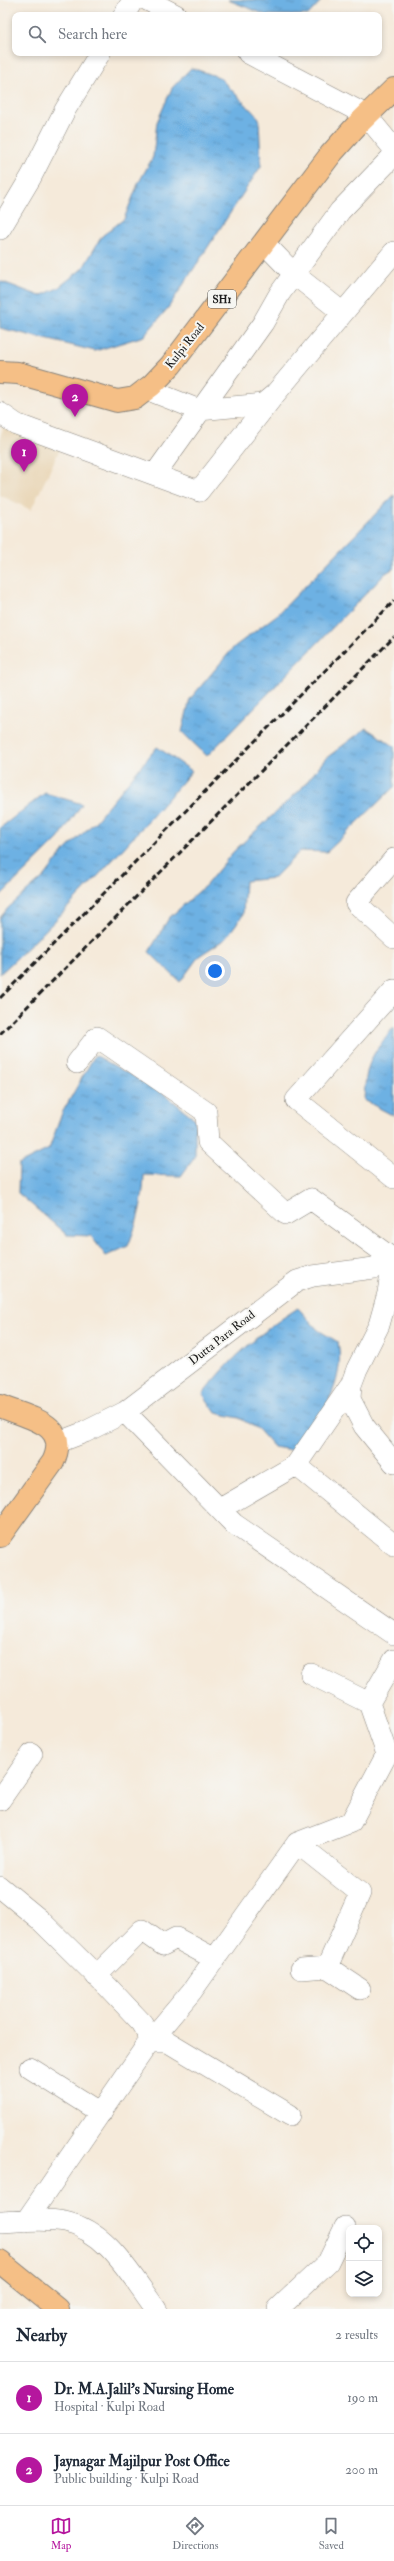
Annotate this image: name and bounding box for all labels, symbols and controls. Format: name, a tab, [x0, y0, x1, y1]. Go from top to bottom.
search box	[12, 12, 382, 56]
icon: search	[26, 23, 48, 45]
text: Search here	[58, 25, 127, 44]
road number: SH1	[208, 290, 236, 308]
street label: Kulpi Road	[162, 320, 208, 372]
pin: 2	[62, 384, 88, 417]
pin: 1	[11, 439, 37, 472]
your location	[205, 961, 225, 981]
street label: Dutta Para Road	[186, 1307, 258, 1368]
map controls	[346, 2225, 382, 2297]
button: locate	[346, 2225, 382, 2261]
button: layers	[346, 2261, 382, 2297]
text: Nearby	[16, 2325, 67, 2346]
text: 2 results	[335, 2327, 378, 2343]
text: Dr. M.A.Jalil's Nursing Home	[54, 2380, 234, 2399]
text: 1	[27, 2390, 31, 2406]
text: 190 m	[347, 2390, 378, 2406]
text: Hospital · Kulpi Road	[54, 2399, 165, 2415]
text: Jaynagar Majilpur Post Office	[54, 2452, 230, 2471]
text: 2	[26, 2462, 32, 2478]
text: 200 m	[345, 2462, 378, 2478]
text: Public building · Kulpi Road	[54, 2471, 199, 2487]
tab: Map	[50, 2515, 72, 2552]
tab: Directions	[172, 2515, 219, 2552]
tab: Saved	[319, 2515, 344, 2552]

